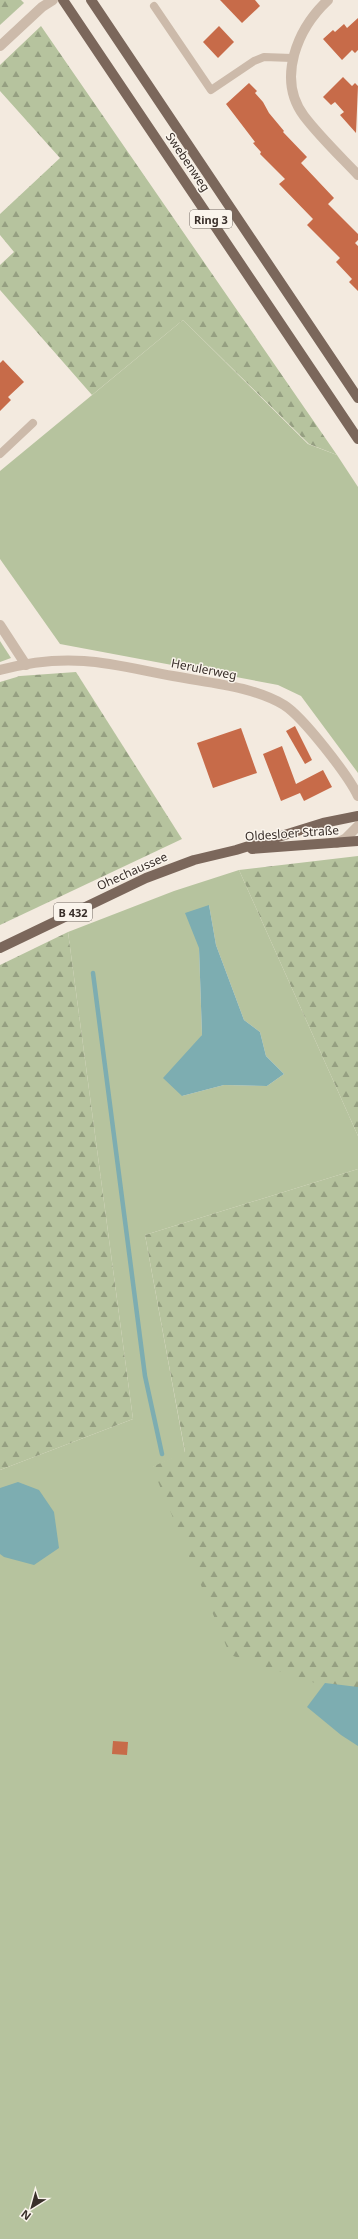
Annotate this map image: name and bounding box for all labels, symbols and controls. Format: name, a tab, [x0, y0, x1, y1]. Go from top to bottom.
street label: Swebenweg	[162, 129, 214, 195]
road number: Ring 3	[190, 210, 232, 228]
street label: Herulerweg	[170, 654, 238, 684]
street label: Oldesloer Straße	[244, 821, 340, 845]
street label: Ohechaussee	[94, 848, 170, 894]
road number: B 432	[54, 903, 92, 921]
north arrow	[12, 2187, 52, 2227]
text: N	[18, 2207, 34, 2224]

